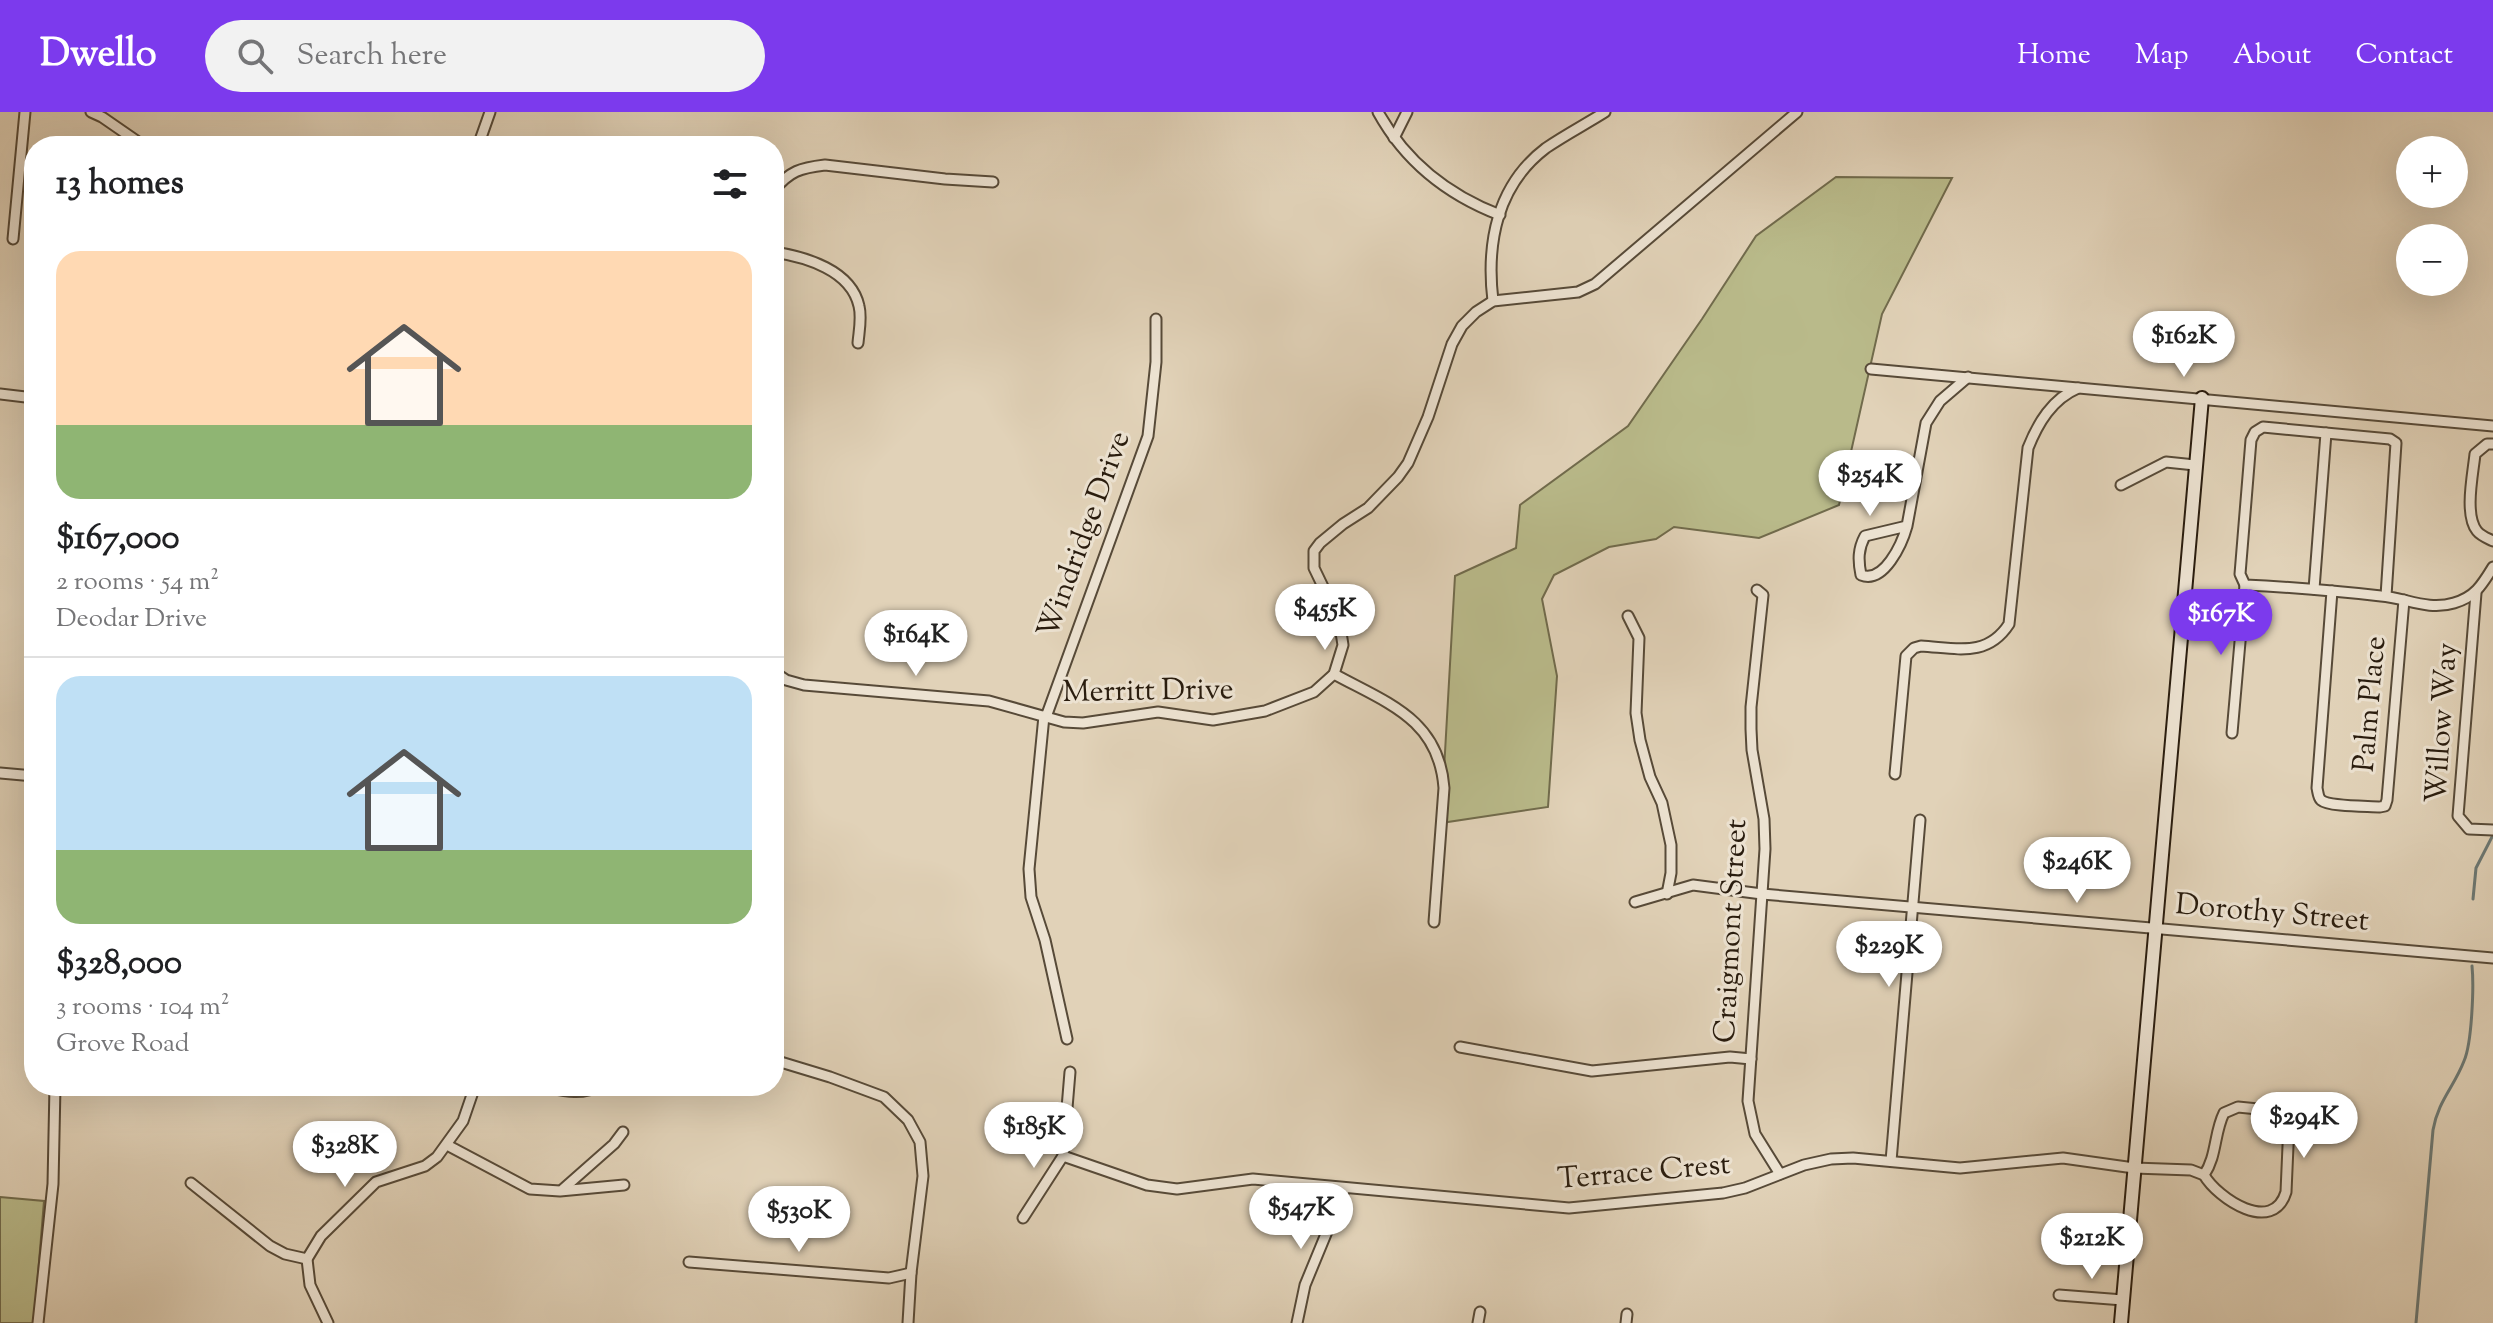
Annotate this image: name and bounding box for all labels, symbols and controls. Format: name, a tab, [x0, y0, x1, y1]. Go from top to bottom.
search box	[205, 20, 765, 92]
text: Dwello	[40, 29, 157, 83]
icon: search	[233, 34, 277, 78]
text: Search here	[297, 35, 447, 78]
text: Home	[2017, 36, 2091, 76]
text: Map	[2135, 36, 2189, 76]
text: About	[2233, 36, 2311, 76]
text: Contact	[2355, 36, 2453, 76]
map controls	[2396, 136, 2468, 296]
button: +	[2396, 136, 2468, 208]
text: 13 homes	[56, 160, 184, 209]
icon: filters	[708, 162, 752, 206]
button: −	[2396, 224, 2468, 296]
icon: home	[332, 303, 476, 447]
pin: $162K	[2128, 311, 2240, 379]
text: $162K	[2151, 318, 2217, 355]
street label: Windridge Drive	[1028, 425, 1142, 645]
pin: $254K	[1814, 450, 1926, 518]
text: $254K	[1837, 457, 1903, 494]
text: $167,000	[56, 515, 180, 564]
text: 2 rooms · 54 m²	[56, 564, 219, 601]
pin: $455K	[1269, 584, 1381, 652]
pin: $167K	[2165, 589, 2277, 657]
text: $455K	[1293, 591, 1357, 628]
text: $167K	[2187, 596, 2255, 633]
text: Deodar Drive	[56, 601, 207, 638]
pin: $164K	[860, 610, 972, 678]
text: $164K	[882, 617, 950, 654]
street label: Palm Place	[2344, 634, 2398, 774]
street label: Willow Way	[2416, 641, 2470, 805]
street label: Merritt Drive	[1062, 669, 1234, 715]
icon: home	[332, 728, 476, 872]
street label: Craigmont Street	[1705, 818, 1759, 1044]
pin: $246K	[2021, 837, 2133, 905]
text: $246K	[2042, 844, 2112, 881]
street label: Dorothy Street	[2173, 884, 2371, 944]
pin: $229K	[1833, 921, 1945, 989]
text: $229K	[1854, 928, 1924, 965]
text: $328,000	[56, 940, 182, 989]
text: 3 rooms · 104 m²	[56, 989, 230, 1026]
text: Grove Road	[56, 1026, 189, 1063]
pin: $294K	[2248, 1092, 2360, 1160]
text: $294K	[2269, 1099, 2339, 1136]
pin: $185K	[978, 1102, 1090, 1170]
text: $185K	[1002, 1109, 1066, 1146]
pin: $328K	[289, 1121, 401, 1189]
text: $328K	[311, 1128, 379, 1165]
street label: Terrace Crest	[1556, 1144, 1732, 1202]
pin: $547K	[1245, 1183, 1357, 1251]
pin: $530K	[743, 1186, 855, 1254]
text: $547K	[1267, 1190, 1335, 1227]
text: $530K	[766, 1193, 832, 1230]
pin: $212K	[2036, 1213, 2148, 1281]
text: $212K	[2059, 1220, 2125, 1257]

